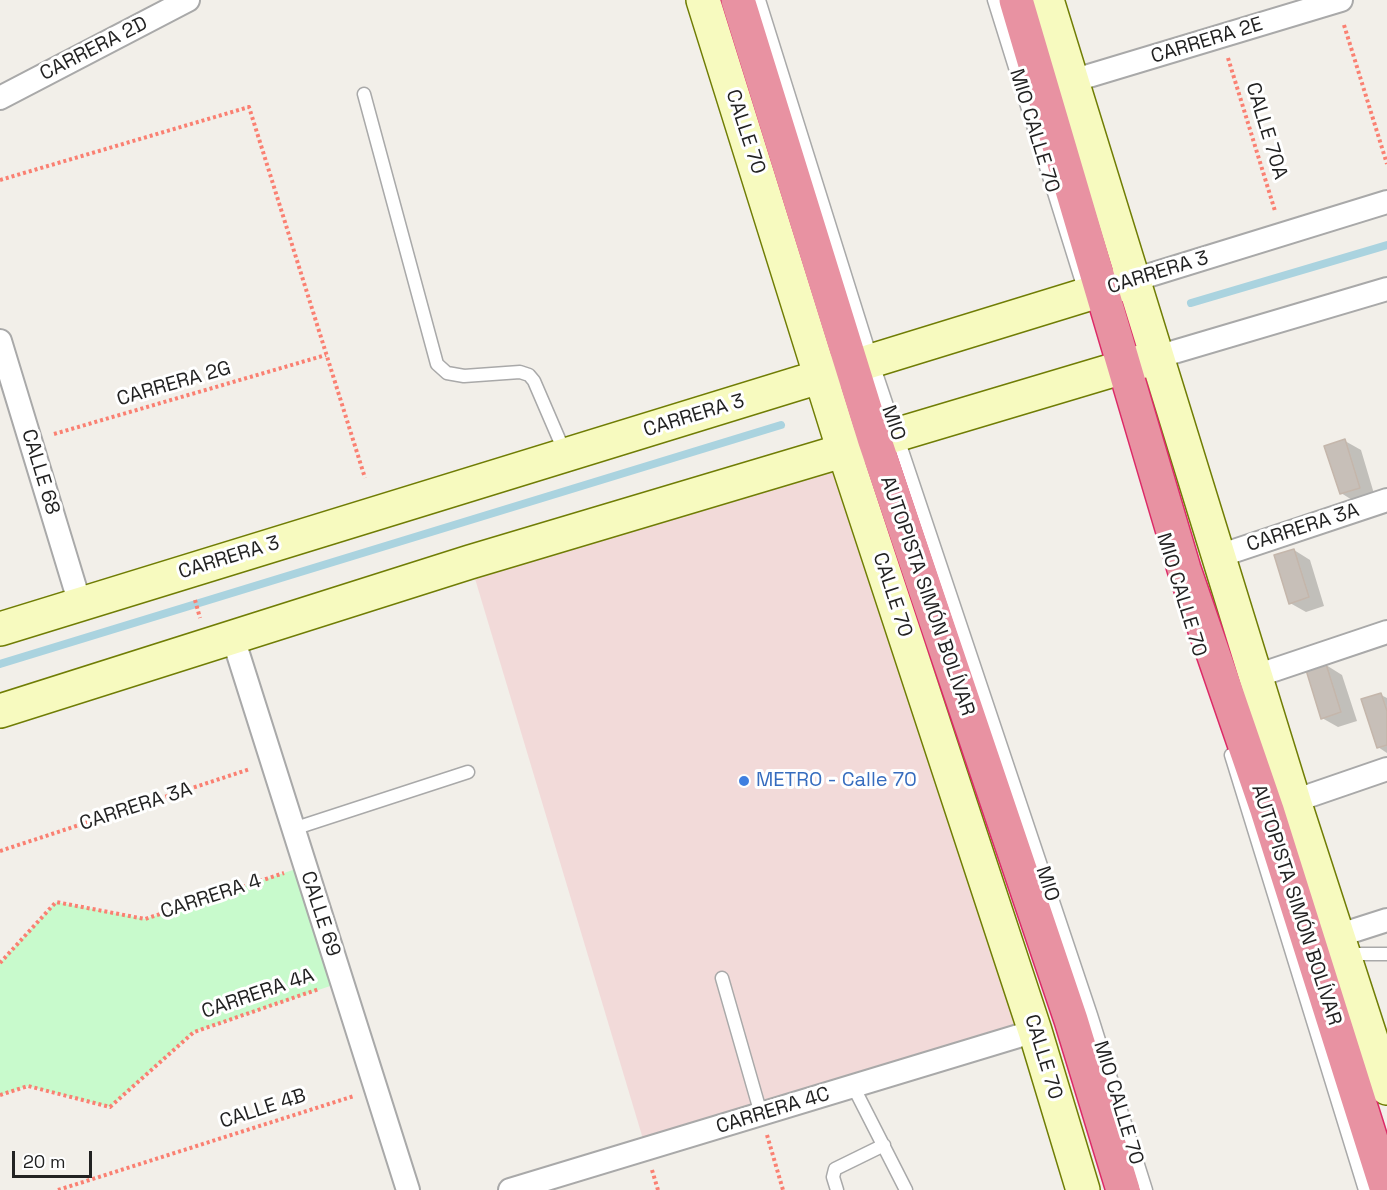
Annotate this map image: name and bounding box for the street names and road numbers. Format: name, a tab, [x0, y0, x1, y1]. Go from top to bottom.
street label: CARRERA 2D	[36, 12, 152, 86]
street label: CARRERA 2E	[1148, 13, 1266, 69]
street label: MIO CALLE 70	[1004, 66, 1064, 196]
street label: CALLE 70A	[1240, 80, 1292, 182]
street label: CALLE 70	[720, 87, 770, 177]
street label: CARRERA 3	[1105, 246, 1211, 300]
street label: CARRERA 2G	[114, 356, 234, 412]
street label: CARRERA 3	[641, 389, 747, 443]
street label: MIO	[876, 402, 910, 444]
street label: CALLE 68	[16, 426, 64, 518]
street label: AUTOPISTA SIMÓN BOLÍVAR	[875, 473, 979, 719]
street label: CARRERA 3A	[1244, 499, 1362, 557]
street label: MIO CALLE 70	[1151, 530, 1211, 660]
street label: CARRERA 3	[176, 531, 282, 585]
street label: CALLE 70	[867, 550, 917, 640]
street label: CARRERA 3A	[77, 778, 195, 836]
street label: AUTOPISTA SIMÓN BOLÍVAR	[1246, 781, 1346, 1029]
street label: MIO	[1030, 863, 1064, 905]
street label: CALLE 69	[295, 868, 345, 960]
street label: CARRERA 4	[158, 869, 264, 925]
street label: CARRERA 4A	[199, 964, 317, 1024]
street label: CALLE 70	[1019, 1012, 1067, 1102]
street label: MIO CALLE 70	[1088, 1038, 1148, 1168]
street label: CARRERA 4C	[713, 1082, 833, 1140]
street label: CALLE 4B	[217, 1084, 309, 1134]

